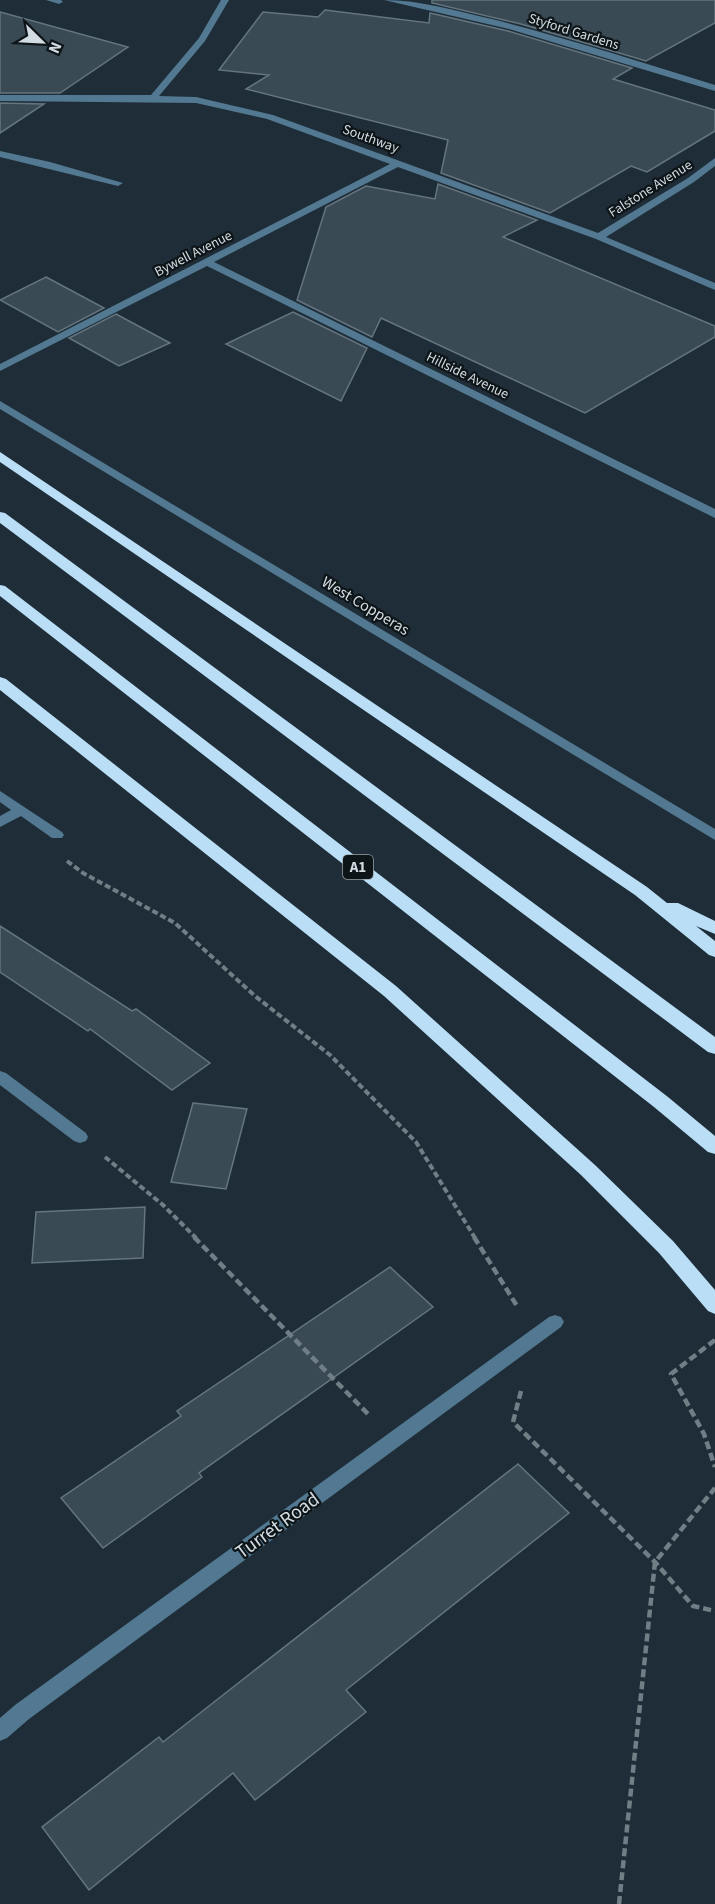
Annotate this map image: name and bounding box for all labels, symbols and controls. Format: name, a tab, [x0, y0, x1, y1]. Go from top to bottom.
street label: Styford Gardens	[526, 9, 622, 55]
north arrow	[12, 12, 72, 72]
text: N	[43, 38, 67, 57]
street label: Southway	[340, 120, 402, 159]
street label: Falstone Avenue	[605, 155, 696, 223]
street label: Bywell Avenue	[151, 226, 236, 282]
street label: Hillside Avenue	[423, 347, 512, 405]
street label: West Copperas	[317, 571, 414, 641]
road number: A1	[343, 855, 373, 879]
street label: Turret Road	[230, 1486, 325, 1566]

